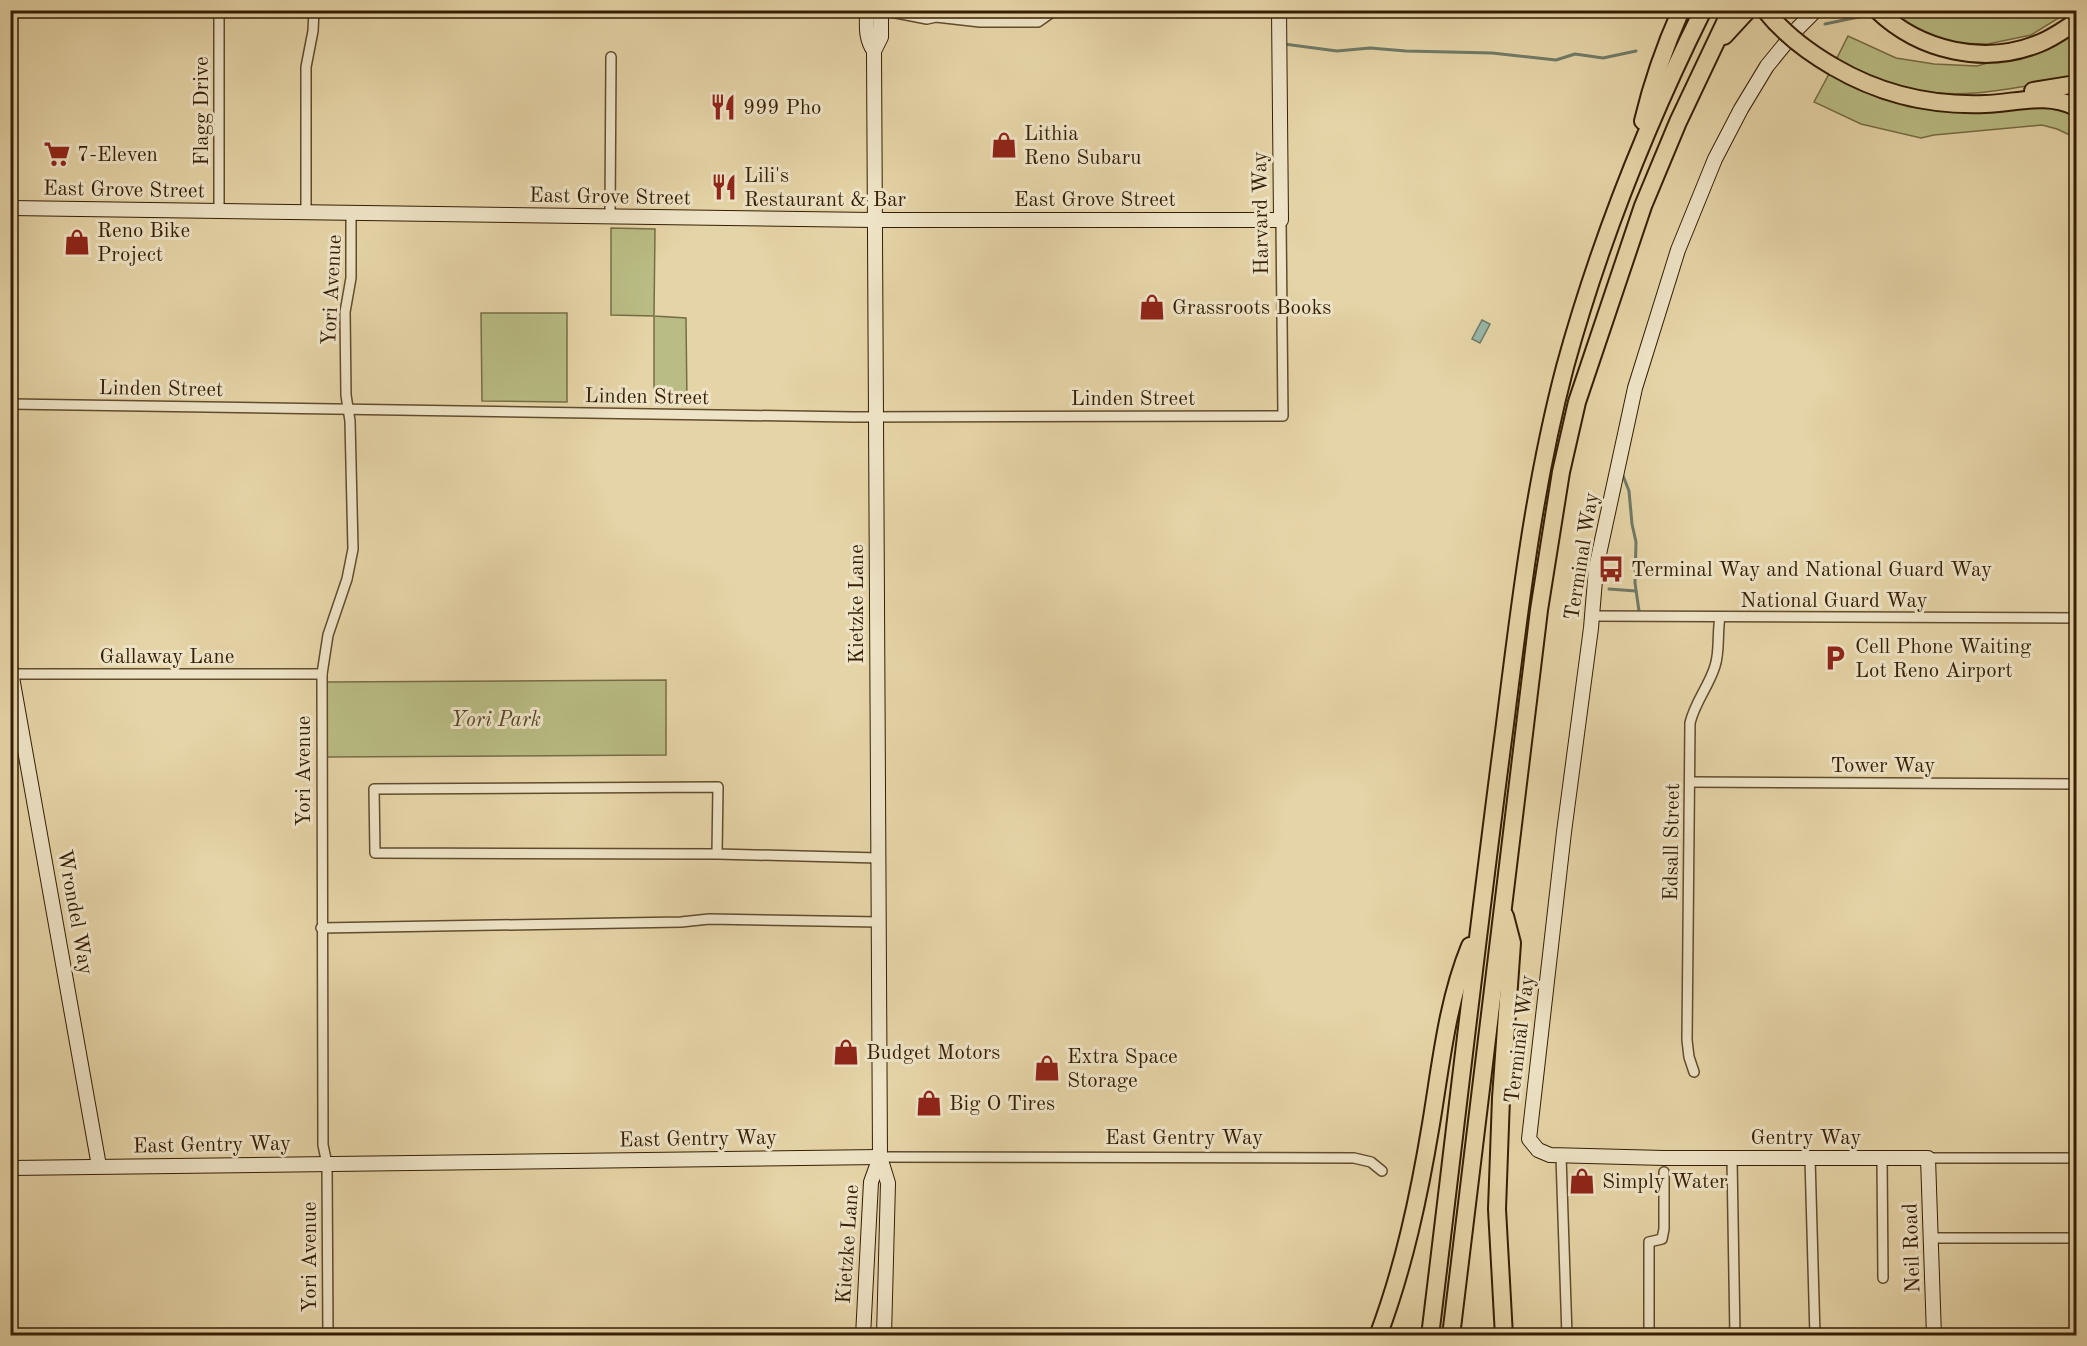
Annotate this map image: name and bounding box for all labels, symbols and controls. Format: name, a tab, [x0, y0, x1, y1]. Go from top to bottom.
street label: Flagg Drive	[192, 56, 213, 166]
restaurant icon: 999 Pho	[708, 92, 738, 122]
place label: 999 Pho	[743, 98, 822, 119]
place label: Lithia Reno Subaru	[1024, 124, 1142, 169]
shop icon: Lithia Reno Subaru	[989, 130, 1019, 160]
supermarket icon: 7-Eleven	[42, 139, 72, 169]
place label: 7-Eleven	[77, 145, 158, 166]
street label: Harvard Way	[1250, 151, 1273, 275]
place label: Lili's Restaurant & Bar	[744, 166, 907, 211]
restaurant icon: Lili's Restaurant & Bar	[709, 172, 739, 202]
street label: East Grove Street	[43, 179, 205, 202]
street label: East Grove Street	[529, 186, 691, 209]
street label: East Grove Street	[1014, 190, 1176, 211]
place label: Reno Bike Project	[97, 221, 190, 266]
shop icon: Reno Bike Project	[62, 227, 92, 257]
street label: Yori Avenue	[319, 234, 346, 346]
shop icon: Grassroots Books	[1137, 292, 1167, 322]
place label: Grassroots Books	[1172, 298, 1331, 319]
street label: Linden Street	[99, 378, 223, 401]
street label: Linden Street	[585, 386, 709, 409]
street label: Linden Street	[1071, 389, 1195, 410]
street label: Terminal Way	[1562, 491, 1603, 622]
street label: Kietzke Lane	[847, 544, 868, 664]
bus stop icon: Terminal Way and National Guard Way	[1596, 554, 1626, 584]
place label: Terminal Way and National Guard Way	[1631, 560, 1992, 581]
street label: National Guard Way	[1740, 591, 1928, 612]
place label: Cell Phone Waiting Lot Reno Airport	[1855, 637, 2032, 682]
parking icon: Cell Phone Waiting Lot Reno Airport	[1820, 643, 1850, 673]
street label: Gallaway Lane	[100, 647, 234, 668]
park label: Yori Park	[451, 710, 541, 731]
street label: Yori Avenue	[294, 715, 315, 827]
street label: Tower Way	[1831, 756, 1936, 777]
street label: Edsall Street	[1661, 783, 1684, 901]
street label: Wrondel Way	[53, 848, 96, 977]
street label: Terminal Way	[1502, 974, 1539, 1105]
shop icon: Budget Motors	[831, 1037, 861, 1067]
place label: Budget Motors	[866, 1043, 1000, 1064]
place label: Extra Space Storage	[1067, 1047, 1178, 1092]
shop icon: Extra Space Storage	[1032, 1053, 1062, 1083]
shop icon: Big O Tires	[914, 1088, 944, 1118]
place label: Big O Tires	[949, 1094, 1055, 1115]
street label: East Gentry Way	[619, 1128, 777, 1151]
street label: East Gentry Way	[1105, 1128, 1263, 1149]
street label: Gentry Way	[1750, 1128, 1862, 1149]
street label: East Gentry Way	[133, 1134, 291, 1157]
shop icon: Simply Water	[1567, 1166, 1597, 1196]
place label: Simply Water	[1602, 1172, 1728, 1193]
street label: Kietzke Lane	[834, 1184, 863, 1305]
street label: Yori Avenue	[300, 1201, 321, 1313]
street label: Neil Road	[1900, 1203, 1925, 1293]

